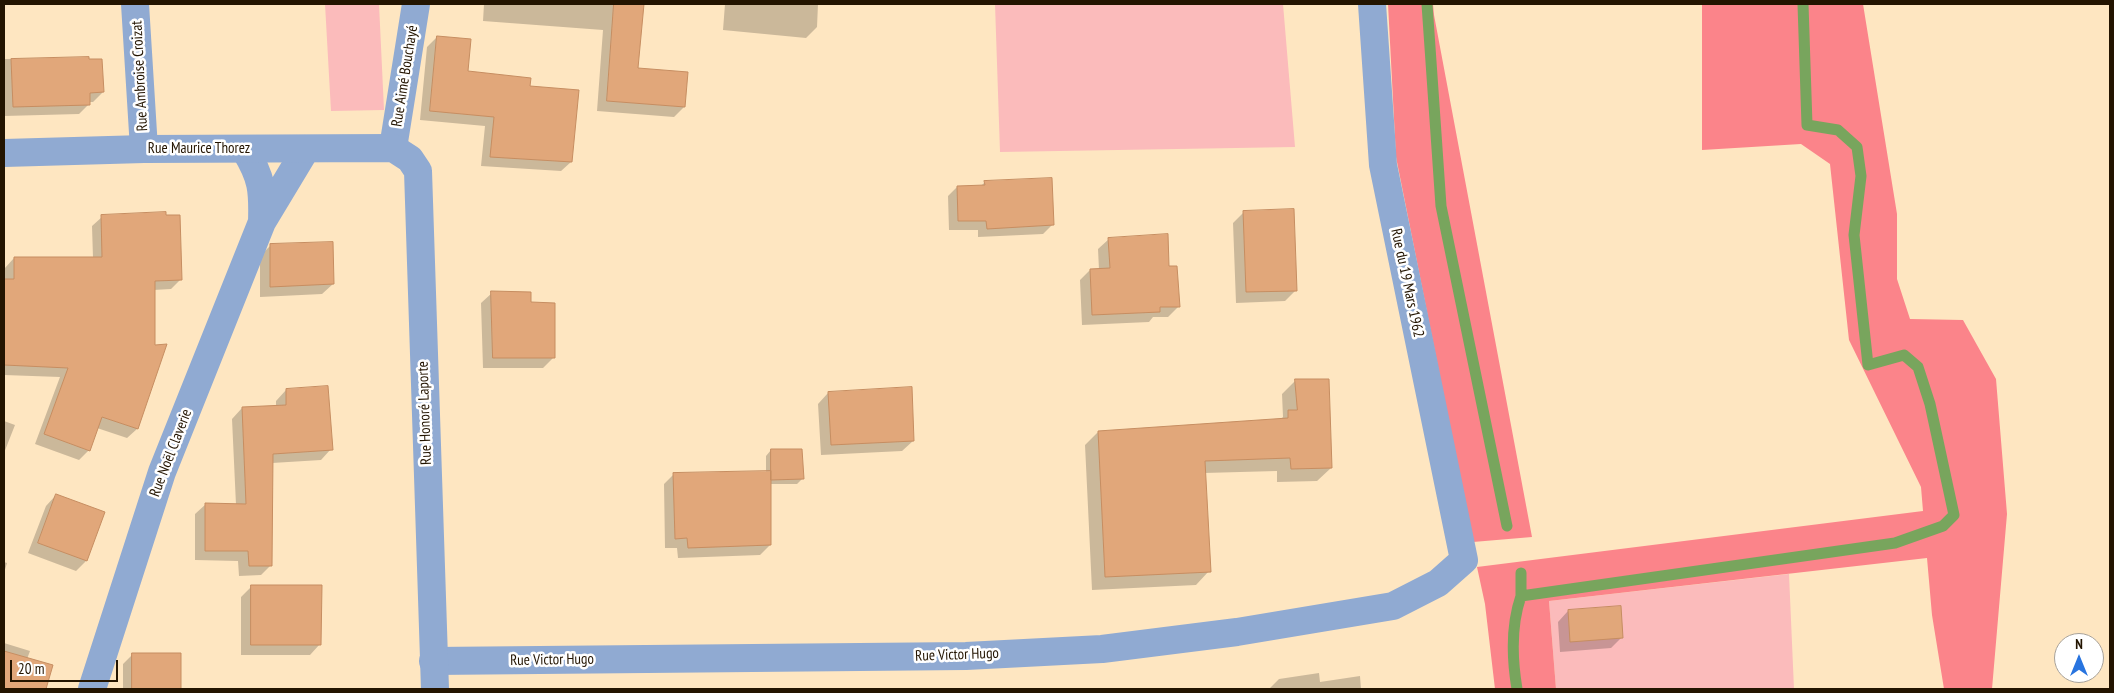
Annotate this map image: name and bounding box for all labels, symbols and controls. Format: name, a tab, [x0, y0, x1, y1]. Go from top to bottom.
street label: Rue Ambroise Croizat	[128, 20, 152, 132]
street label: Rue Aimé Bouchayé	[388, 24, 422, 128]
street label: Rue Maurice Thorez	[148, 140, 250, 158]
street label: Rue du 19 Mars 1962	[1387, 227, 1427, 339]
street label: Rue Honoré Laporte	[414, 361, 436, 465]
street label: Rue Noël Claverie	[146, 407, 196, 499]
north arrow	[2054, 633, 2104, 683]
text: N	[2075, 635, 2083, 653]
street label: Rue Victor Hugo	[915, 645, 999, 665]
scale bar	[12, 650, 120, 682]
street label: Rue Victor Hugo	[510, 650, 594, 670]
text: 20 m	[18, 659, 44, 678]

